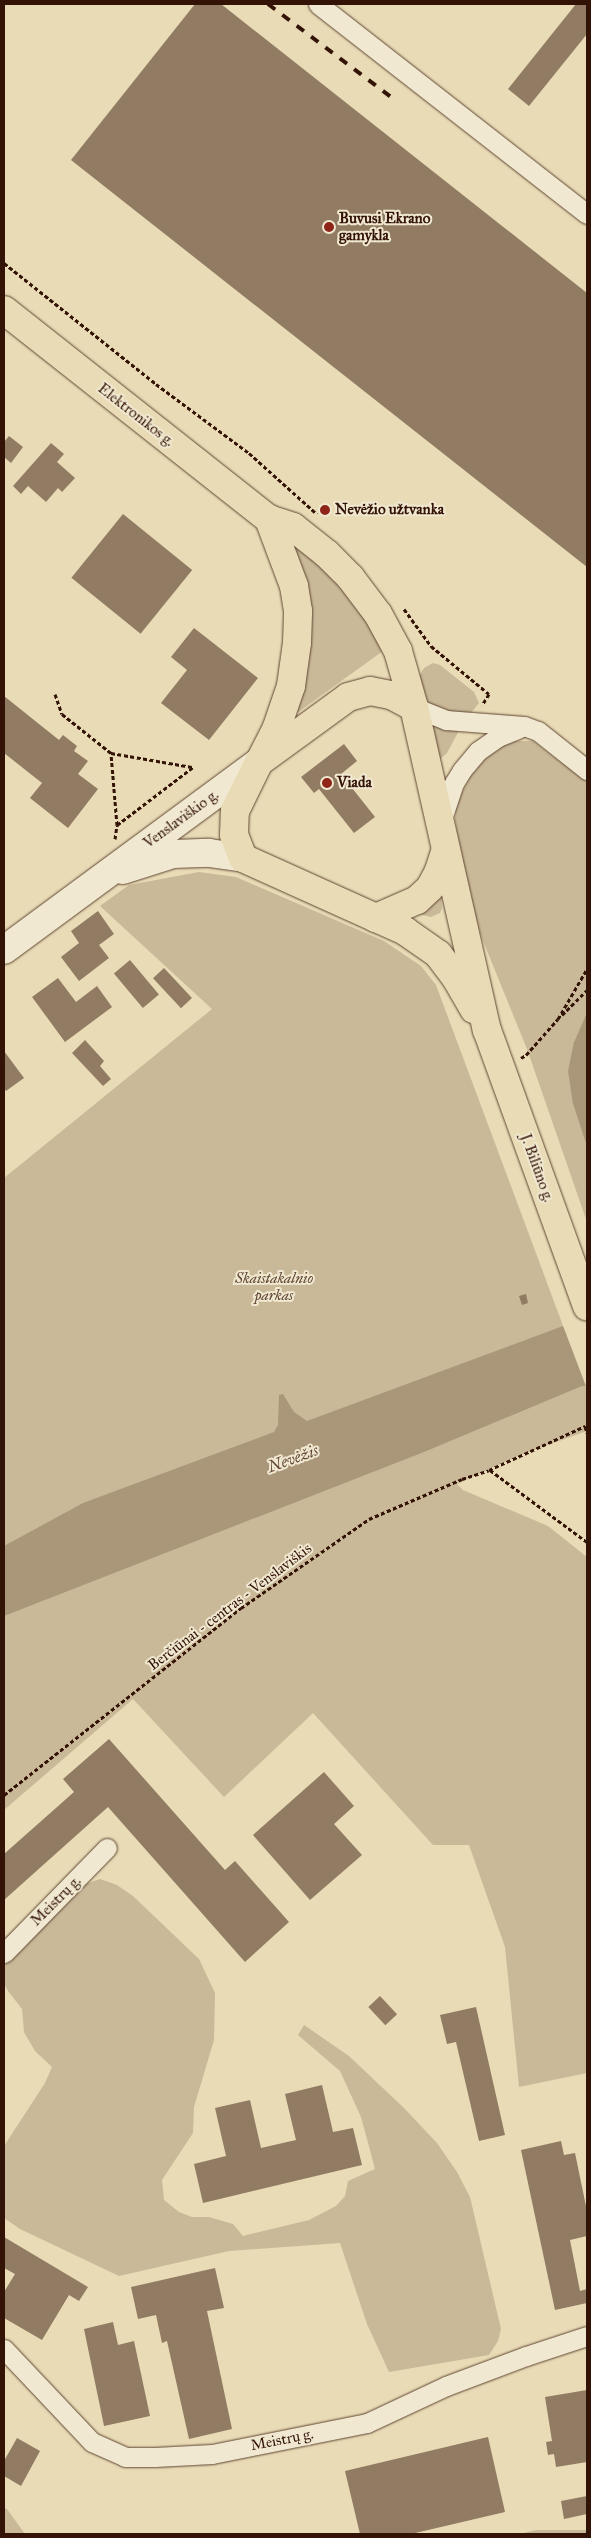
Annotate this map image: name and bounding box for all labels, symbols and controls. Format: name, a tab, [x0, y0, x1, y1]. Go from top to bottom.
place label: Buvusi Ekrano gamykla	[339, 209, 430, 244]
marker: Buvusi Ekrano gamykla	[323, 221, 335, 233]
street label: Elektronikos g.	[94, 380, 178, 450]
place label: Nevėžio užtvanka	[335, 501, 444, 519]
marker: Nevėžio užtvanka	[319, 504, 331, 516]
place label: Viada	[337, 774, 372, 792]
marker: Viada	[321, 777, 333, 789]
street label: Venslaviškio g.	[140, 786, 222, 852]
street label: J. Biliūno g.	[516, 1131, 558, 1205]
park label: Skaistakalnio parkas	[235, 1269, 313, 1304]
water label: Nevėžis	[265, 1441, 321, 1477]
street label: Berčiūnai - centras - Venslaviškis	[145, 1540, 315, 1674]
street label: Meistrų g.	[27, 1872, 85, 1930]
street label: Meistrų g.	[249, 2425, 315, 2455]

